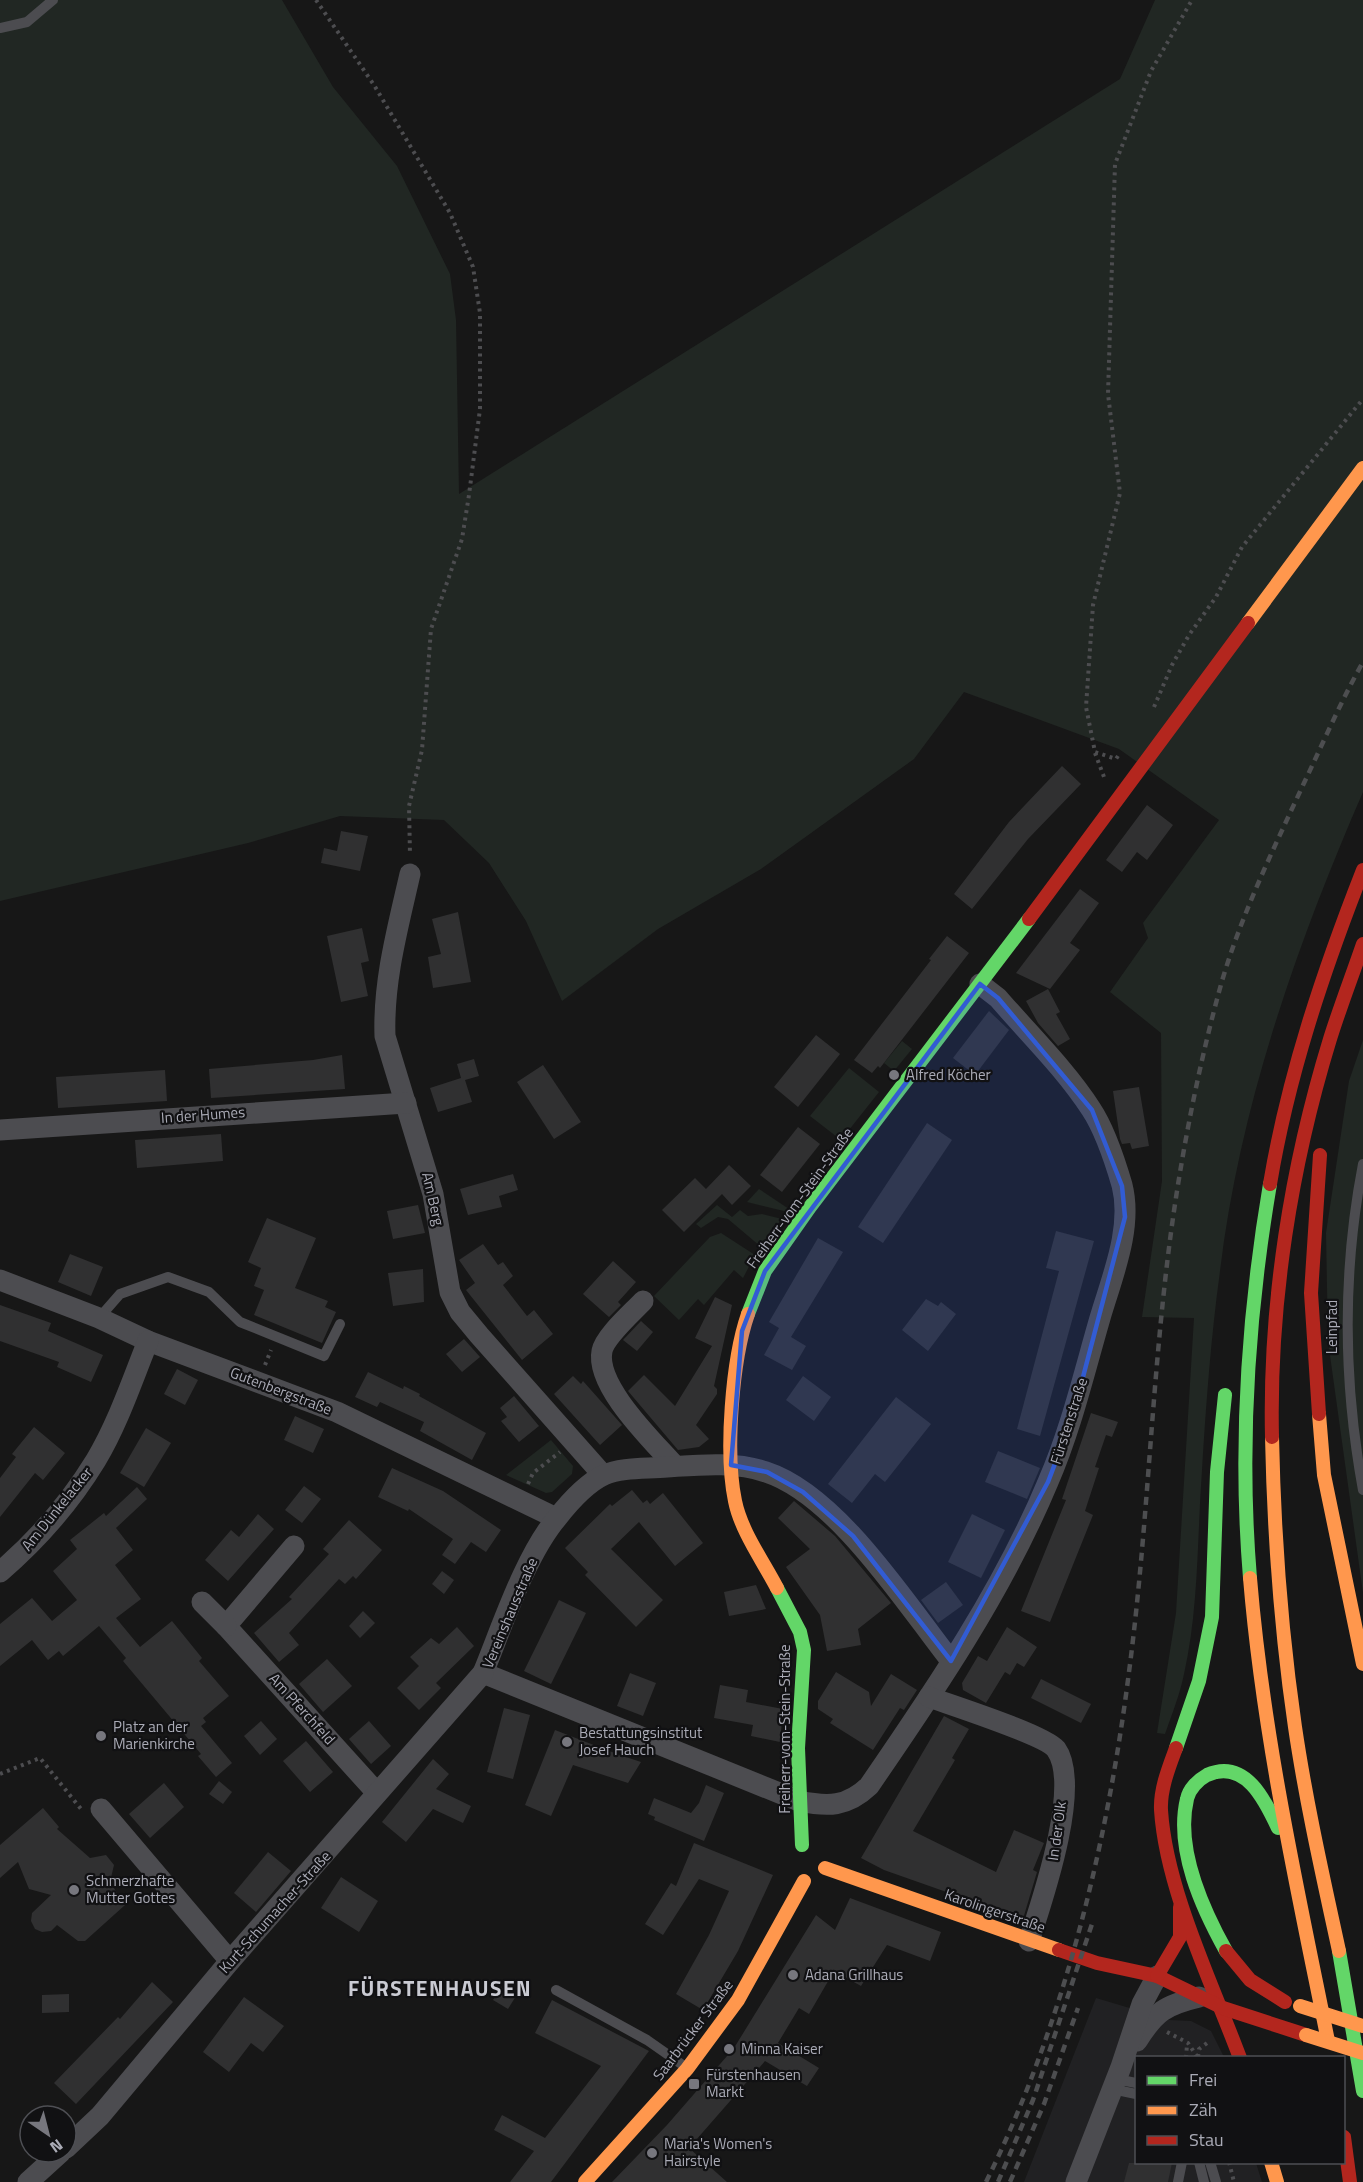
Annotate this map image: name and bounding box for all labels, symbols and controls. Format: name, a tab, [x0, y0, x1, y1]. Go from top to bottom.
place label: Alfred Köcher	[906, 1063, 991, 1086]
marker: Alfred Köcher	[887, 1068, 901, 1082]
street label: In der Humes	[160, 1100, 246, 1129]
street label: Freiherr-vom-Stein-Straße	[741, 1122, 859, 1273]
street label: Am Berg	[416, 1170, 451, 1228]
street label: Leinpfad	[1320, 1300, 1343, 1354]
street label: Gutenbergstraße	[227, 1361, 335, 1421]
street label: Fürstenstraße	[1044, 1375, 1093, 1467]
street label: Am Dünkelacker	[15, 1462, 98, 1556]
street label: Vereinshausstraße	[476, 1554, 543, 1672]
street label: Freiherr-vom-Stein-Straße	[773, 1644, 796, 1814]
street label: Am Pferchfeld	[264, 1668, 341, 1750]
place label: Platz an der Marienkirche	[113, 1715, 195, 1755]
place label: Bestattungsinstitut Josef Hauch	[579, 1721, 703, 1761]
marker: Platz an der Marienkirche	[94, 1729, 108, 1743]
marker: Bestattungsinstitut Josef Hauch	[560, 1735, 574, 1749]
street label: In der Olk	[1041, 1800, 1072, 1862]
street label: Kurt-Schumacher-Straße	[213, 1845, 336, 1978]
place label: Schmerzhafte Mutter Gottes	[86, 1869, 175, 1909]
street label: Karolingerstraße	[942, 1882, 1049, 1939]
marker: Schmerzhafte Mutter Gottes	[67, 1883, 81, 1897]
place label: Adana Grillhaus	[805, 1963, 903, 1986]
marker: Adana Grillhaus	[786, 1968, 800, 1982]
district label: FÜRSTENHAUSEN	[348, 1972, 532, 2004]
street label: Saarbrücker Straße	[647, 1974, 738, 2085]
place label: Minna Kaiser	[741, 2037, 823, 2060]
marker: Minna Kaiser	[722, 2042, 736, 2056]
legend	[1135, 2056, 1345, 2164]
place label: Fürstenhausen Markt	[706, 2063, 801, 2103]
text: Frei	[1189, 2066, 1217, 2093]
marker: Fürstenhausen Markt	[687, 2077, 701, 2091]
text: Zäh	[1189, 2096, 1217, 2123]
north arrow	[18, 2104, 78, 2164]
text: Stau	[1189, 2126, 1224, 2153]
place label: Maria's Women's Hairstyle	[664, 2132, 772, 2172]
text: N	[45, 2133, 68, 2159]
marker: Maria's Women's Hairstyle	[645, 2146, 659, 2160]

